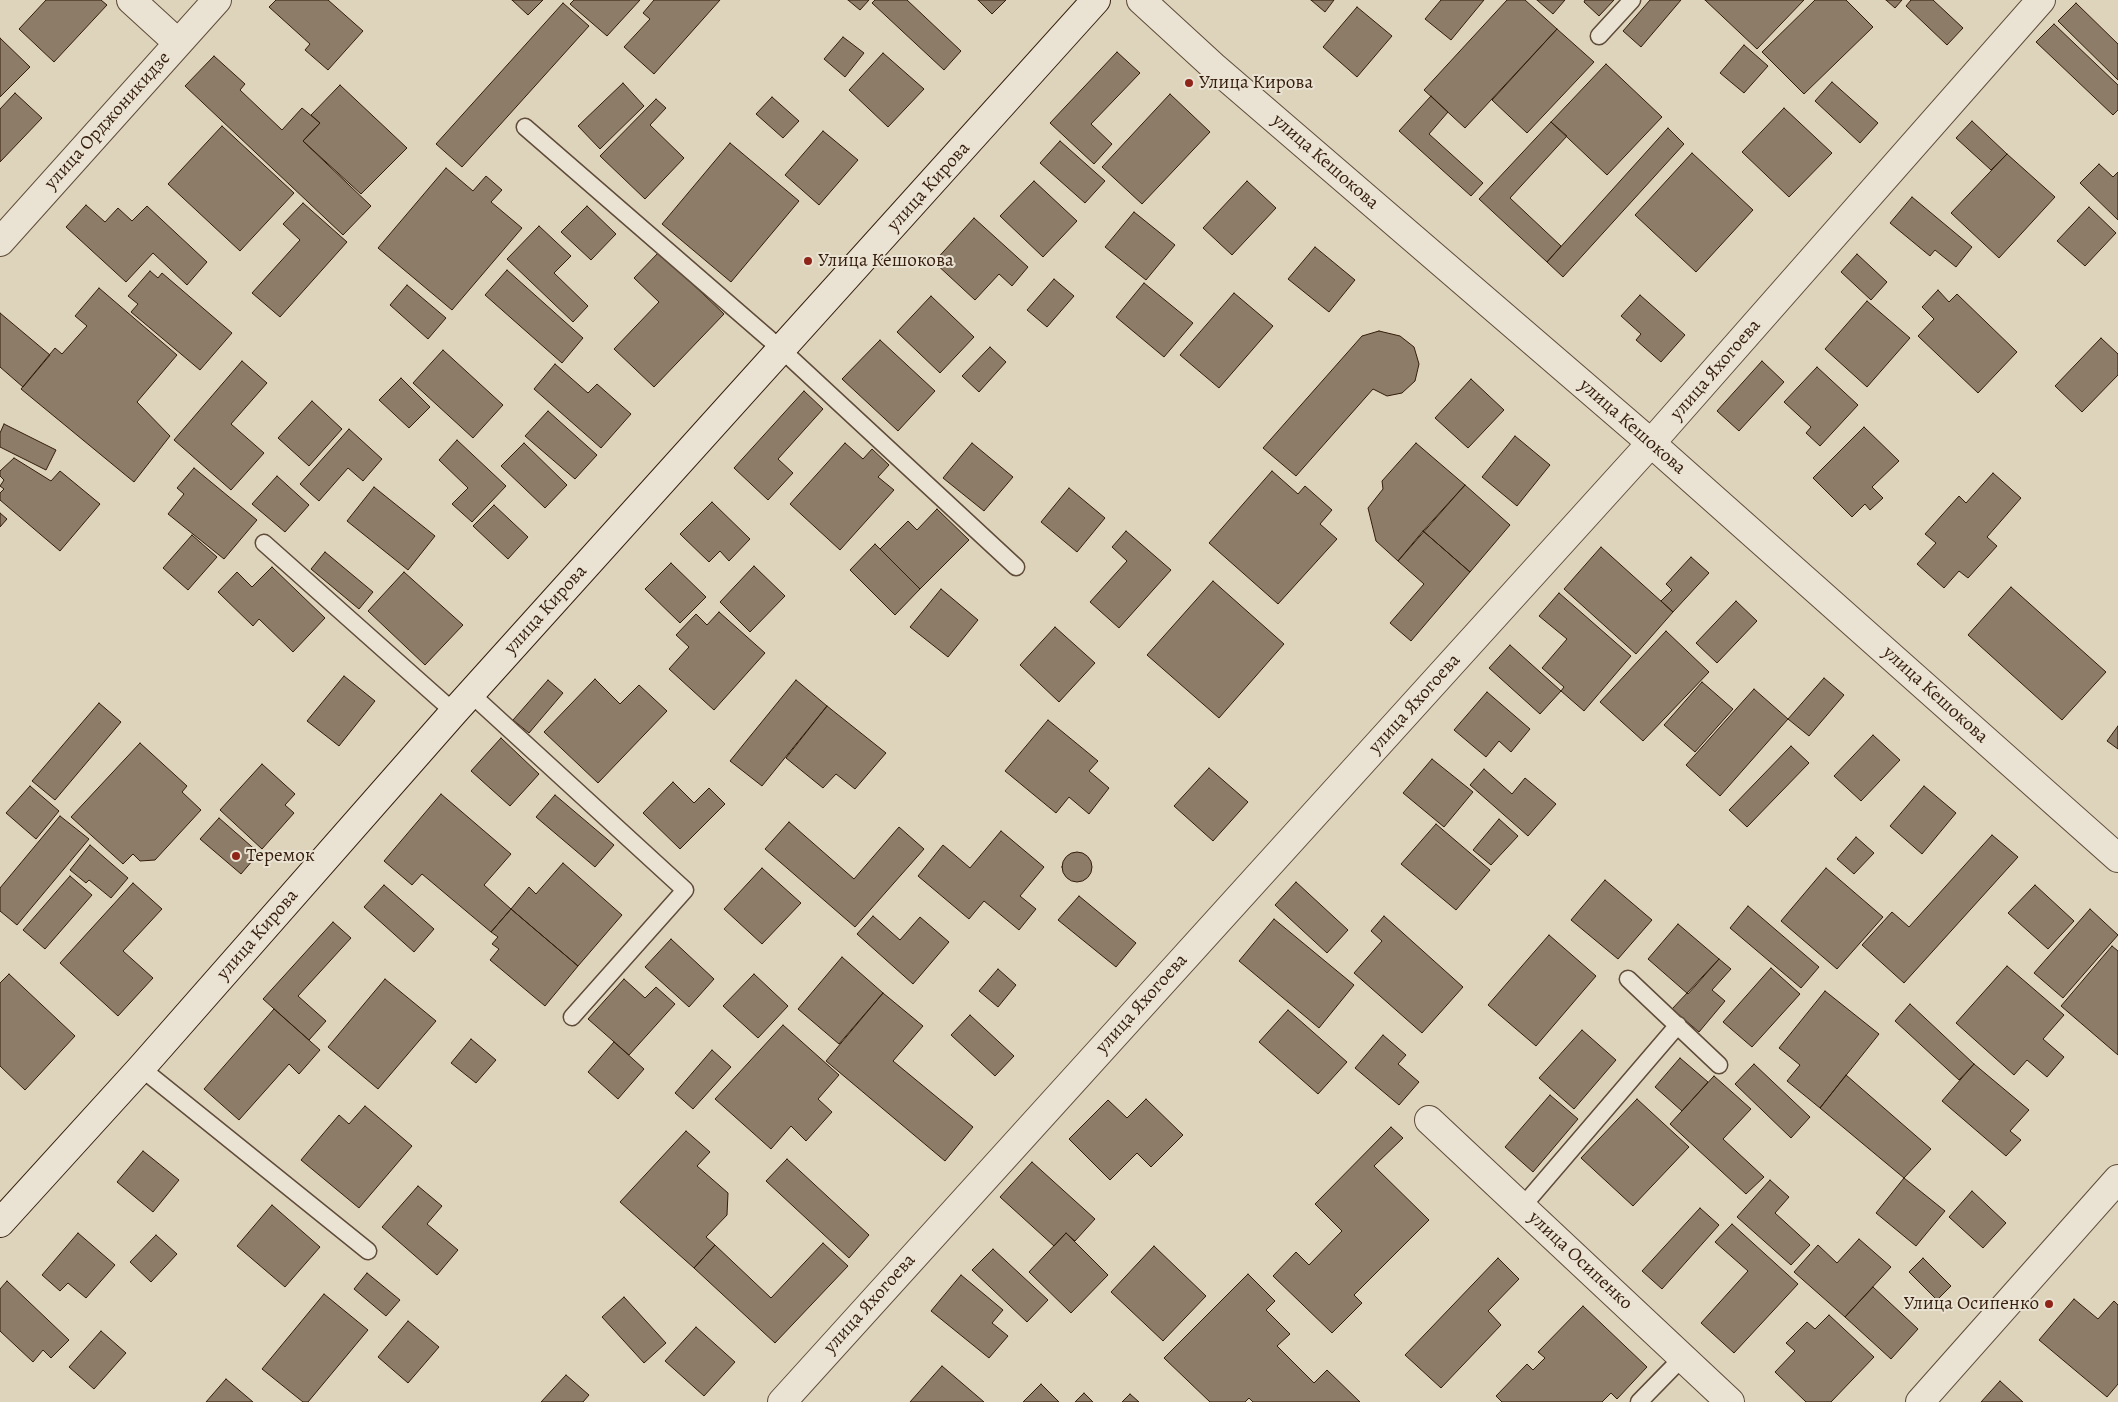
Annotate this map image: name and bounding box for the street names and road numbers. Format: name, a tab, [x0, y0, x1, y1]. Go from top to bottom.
street label: улица Орджоникидзе	[40, 47, 176, 195]
street label: улица Кешокова	[1267, 109, 1383, 215]
street label: улица Кирова	[883, 137, 975, 237]
street label: улица Яхогоева	[1666, 315, 1766, 425]
street label: улица Кешокова	[1574, 374, 1690, 480]
street label: улица Кирова	[500, 560, 592, 660]
street label: улица Кешокова	[1877, 642, 1993, 748]
street label: улица Яхогоева	[1364, 649, 1466, 759]
street label: улица Кирова	[212, 885, 304, 985]
street label: улица Яхогоева	[1091, 949, 1193, 1059]
street label: улица Осипенко	[1523, 1207, 1637, 1315]
street label: улица Яхогоева	[819, 1249, 921, 1359]

